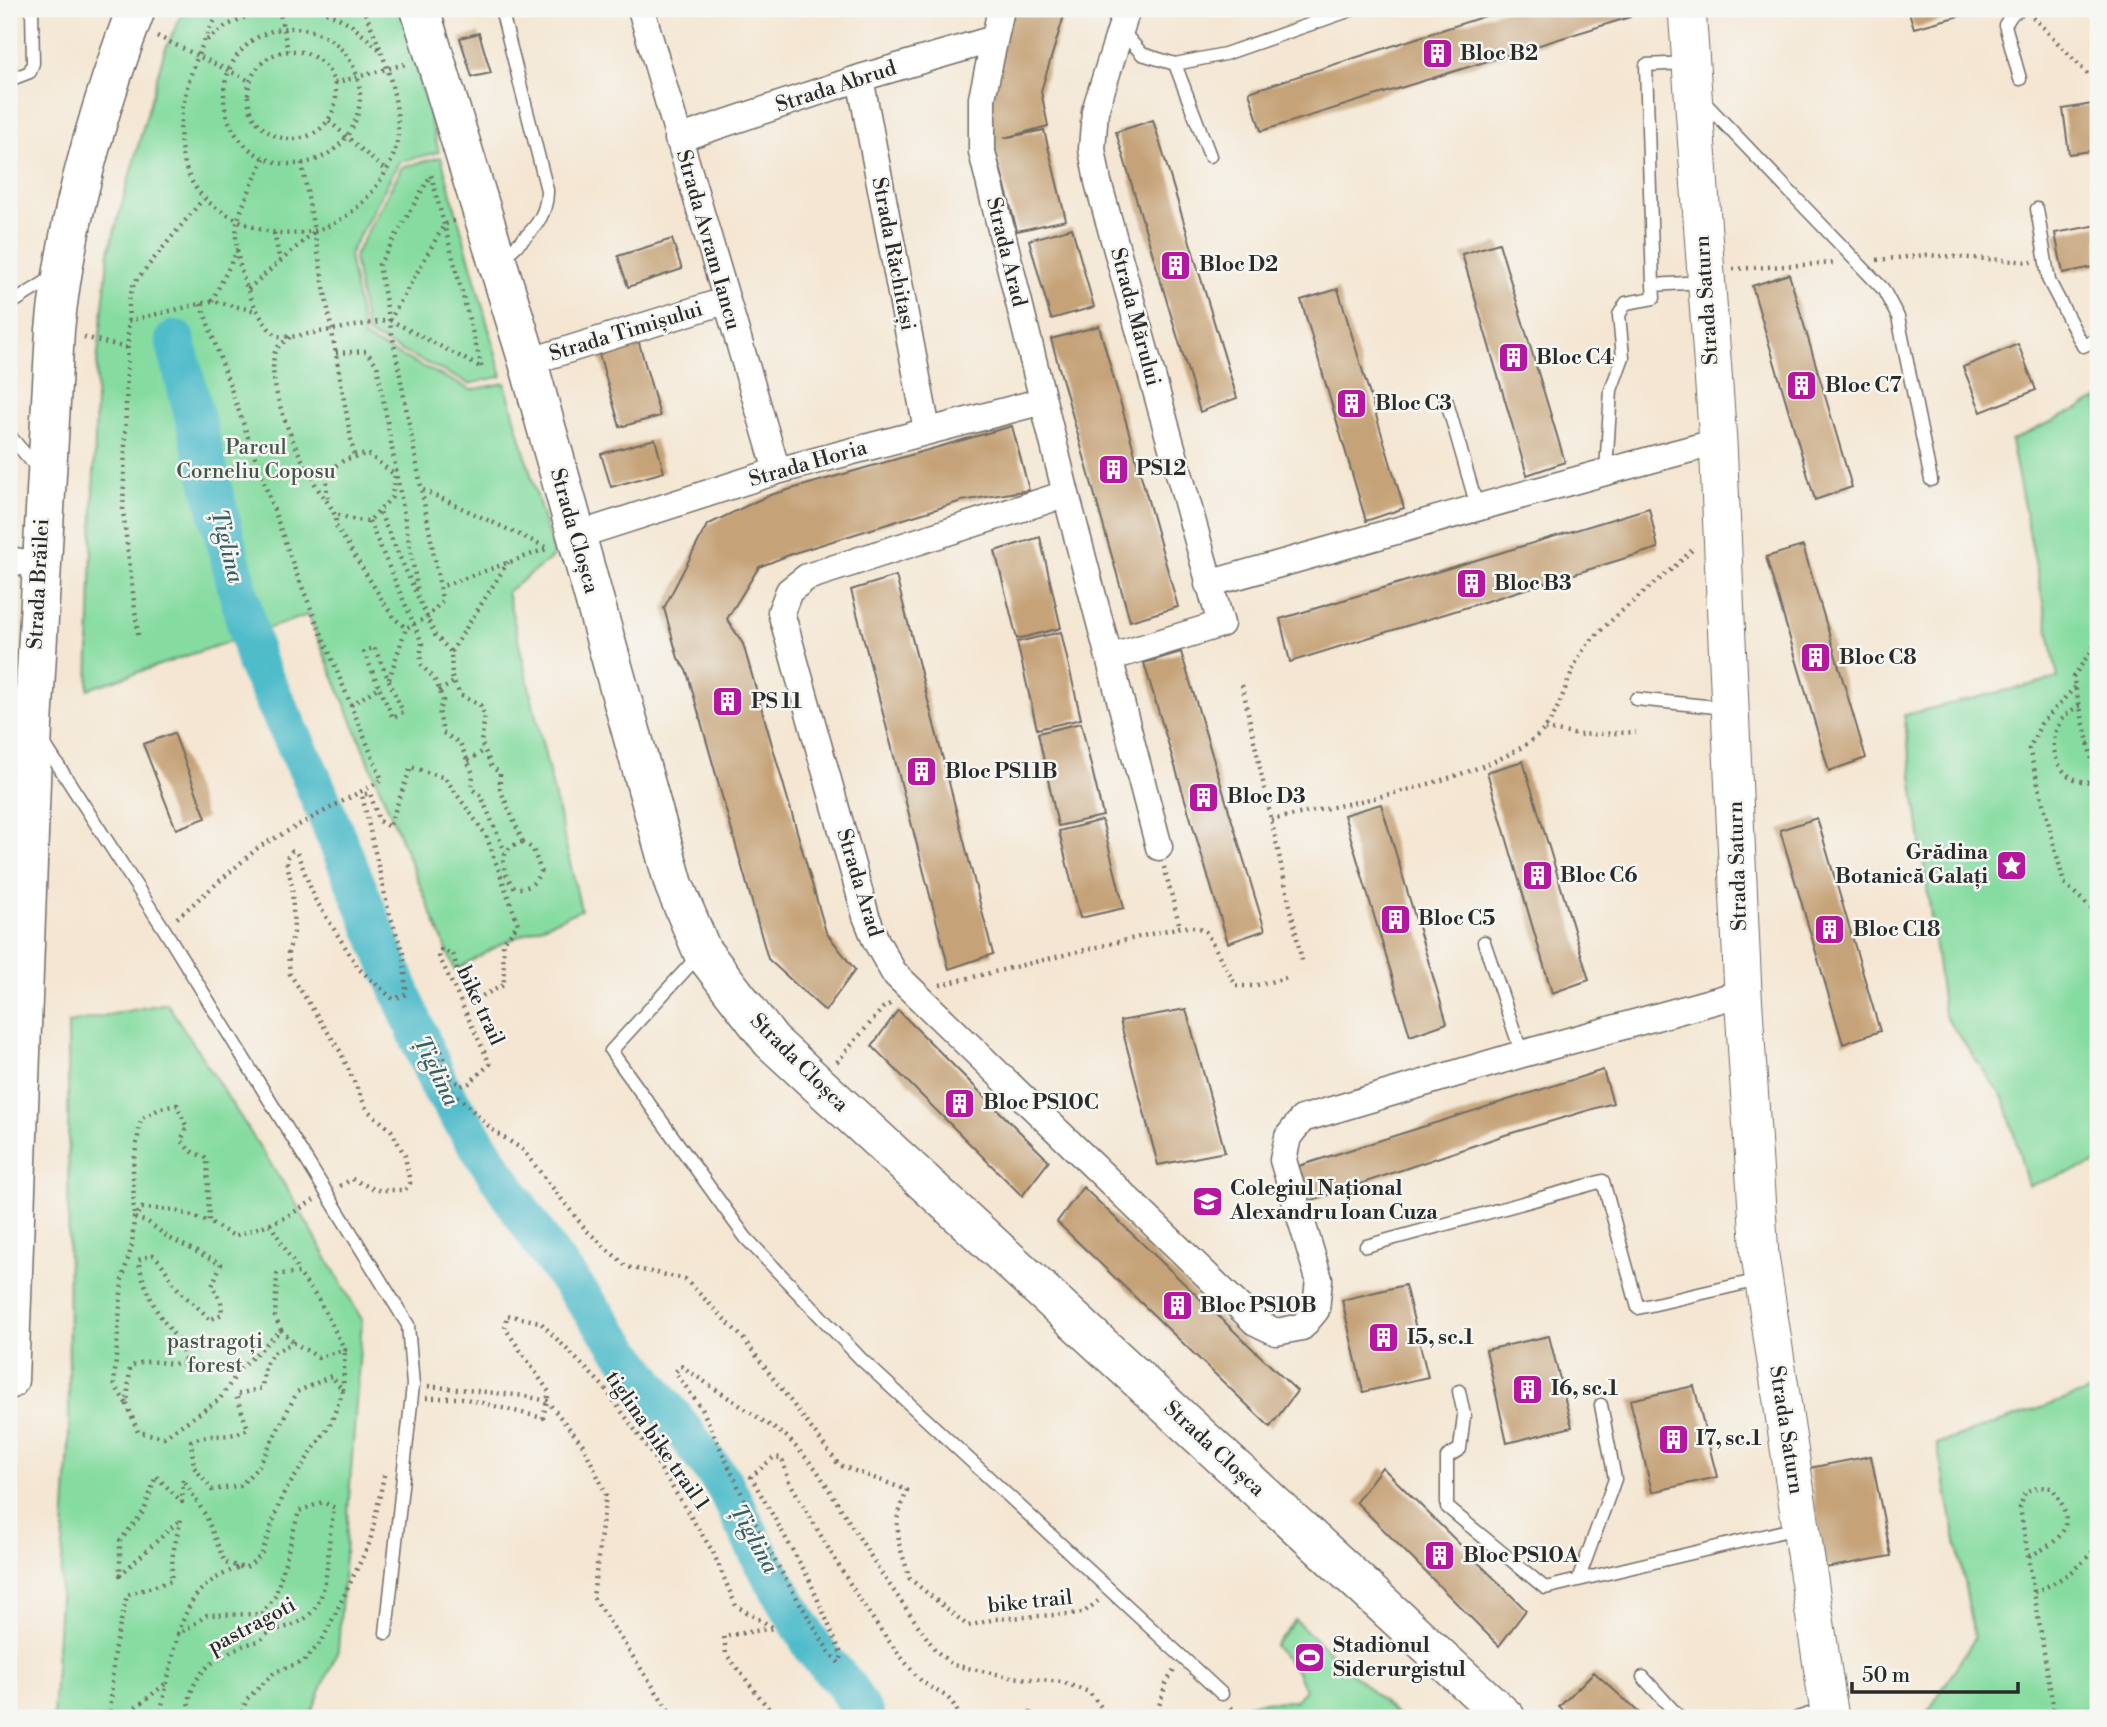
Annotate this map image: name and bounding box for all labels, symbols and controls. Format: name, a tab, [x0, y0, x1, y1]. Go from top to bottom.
building icon: Bloc B2	[1420, 37, 1454, 71]
place label: Bloc B2	[1460, 41, 1538, 67]
street label: Strada Abrud	[772, 55, 900, 119]
street label: Strada Avram Iancu	[670, 147, 746, 333]
street label: Strada Răchitași	[865, 175, 921, 333]
street label: Strada Arad	[980, 195, 1032, 310]
street label: Strada Saturn	[1689, 234, 1725, 366]
street label: Strada Mărului	[1104, 245, 1166, 389]
building icon: Bloc D2	[1159, 248, 1193, 282]
place label: Bloc D2	[1199, 252, 1278, 278]
street label: Strada Timișului	[546, 296, 706, 368]
building icon: Bloc C4	[1496, 341, 1530, 375]
place label: Bloc C4	[1536, 345, 1614, 371]
building icon: Bloc C7	[1785, 369, 1819, 403]
place label: Bloc C7	[1825, 373, 1902, 399]
building icon: Bloc C3	[1335, 387, 1369, 421]
place label: Bloc C3	[1375, 391, 1452, 417]
park label: Parcul Corneliu Coposu	[176, 435, 336, 485]
street label: Strada Horia	[746, 435, 870, 493]
building icon: PS12	[1096, 452, 1130, 486]
place label: PS12	[1136, 456, 1186, 482]
street label: Strada Cloșca	[544, 465, 604, 597]
water label: Țiglina	[203, 506, 250, 586]
street label: Strada Brăilei	[23, 518, 55, 650]
building icon: Bloc B3	[1454, 567, 1488, 601]
place label: Bloc B3	[1494, 571, 1572, 597]
building icon: Bloc C8	[1799, 641, 1833, 675]
place label: Bloc C8	[1839, 645, 1917, 671]
building icon: PS 11	[711, 685, 745, 719]
place label: PS 11	[751, 689, 802, 715]
building icon: Bloc PS11B	[905, 755, 939, 789]
place label: Bloc PS11B	[945, 759, 1058, 785]
building icon: Bloc D3	[1187, 780, 1221, 814]
place label: Bloc D3	[1227, 784, 1306, 810]
street label: Strada Saturn	[1723, 800, 1753, 931]
street label: Strada Arad	[830, 826, 888, 940]
place label: Grădina Botanică Galați	[1835, 840, 1989, 890]
place icon: Grădina Botanică Galați	[1994, 848, 2028, 882]
building icon: Bloc C6	[1520, 859, 1554, 893]
place label: Bloc C6	[1560, 863, 1638, 889]
building icon: Bloc C5	[1378, 902, 1412, 936]
place label: Bloc C5	[1418, 906, 1495, 932]
building icon: Bloc C18	[1813, 913, 1847, 947]
place label: Bloc C18	[1853, 917, 1940, 943]
street label: bike trail	[450, 962, 510, 1050]
street label: Strada Cloșca	[744, 1008, 854, 1118]
water label: Țiglina	[406, 1031, 465, 1111]
building icon: Bloc PS10C	[943, 1086, 977, 1120]
place label: Bloc PS10C	[983, 1090, 1099, 1116]
place label: Colegiul Național Alexandru Ioan Cuza	[1229, 1176, 1438, 1226]
school or university icon: Colegiul Național Alexandru Ioan Cuza	[1190, 1184, 1224, 1218]
building icon: Bloc PS10B	[1160, 1289, 1194, 1323]
place label: Bloc PS10B	[1200, 1293, 1316, 1319]
building icon: I5, sc.1	[1367, 1321, 1401, 1355]
place label: I5, sc.1	[1407, 1325, 1474, 1351]
park label: pastragoți forest	[167, 1329, 263, 1379]
street label: Strada Saturn	[1763, 1364, 1809, 1497]
street label: tiglina bike trail 1	[599, 1366, 715, 1516]
building icon: I6, sc.1	[1511, 1372, 1545, 1406]
place label: I6, sc.1	[1551, 1376, 1618, 1402]
street label: Strada Cloșca	[1158, 1396, 1270, 1503]
building icon: I7, sc.1	[1656, 1422, 1690, 1456]
place label: I7, sc.1	[1696, 1426, 1761, 1452]
water label: Țiglina	[723, 1500, 785, 1579]
building icon: Bloc PS10A	[1423, 1539, 1457, 1573]
place label: Bloc PS10A	[1463, 1543, 1580, 1569]
street label: bike trail	[986, 1585, 1074, 1619]
street label: pastragoti	[203, 1592, 301, 1660]
place label: Stadionul Siderurgistul	[1333, 1633, 1466, 1683]
sports icon: Stadionul Siderurgistul	[1293, 1641, 1327, 1675]
scale bar	[1852, 1650, 2018, 1694]
text: 50 m	[1862, 1663, 1910, 1689]

